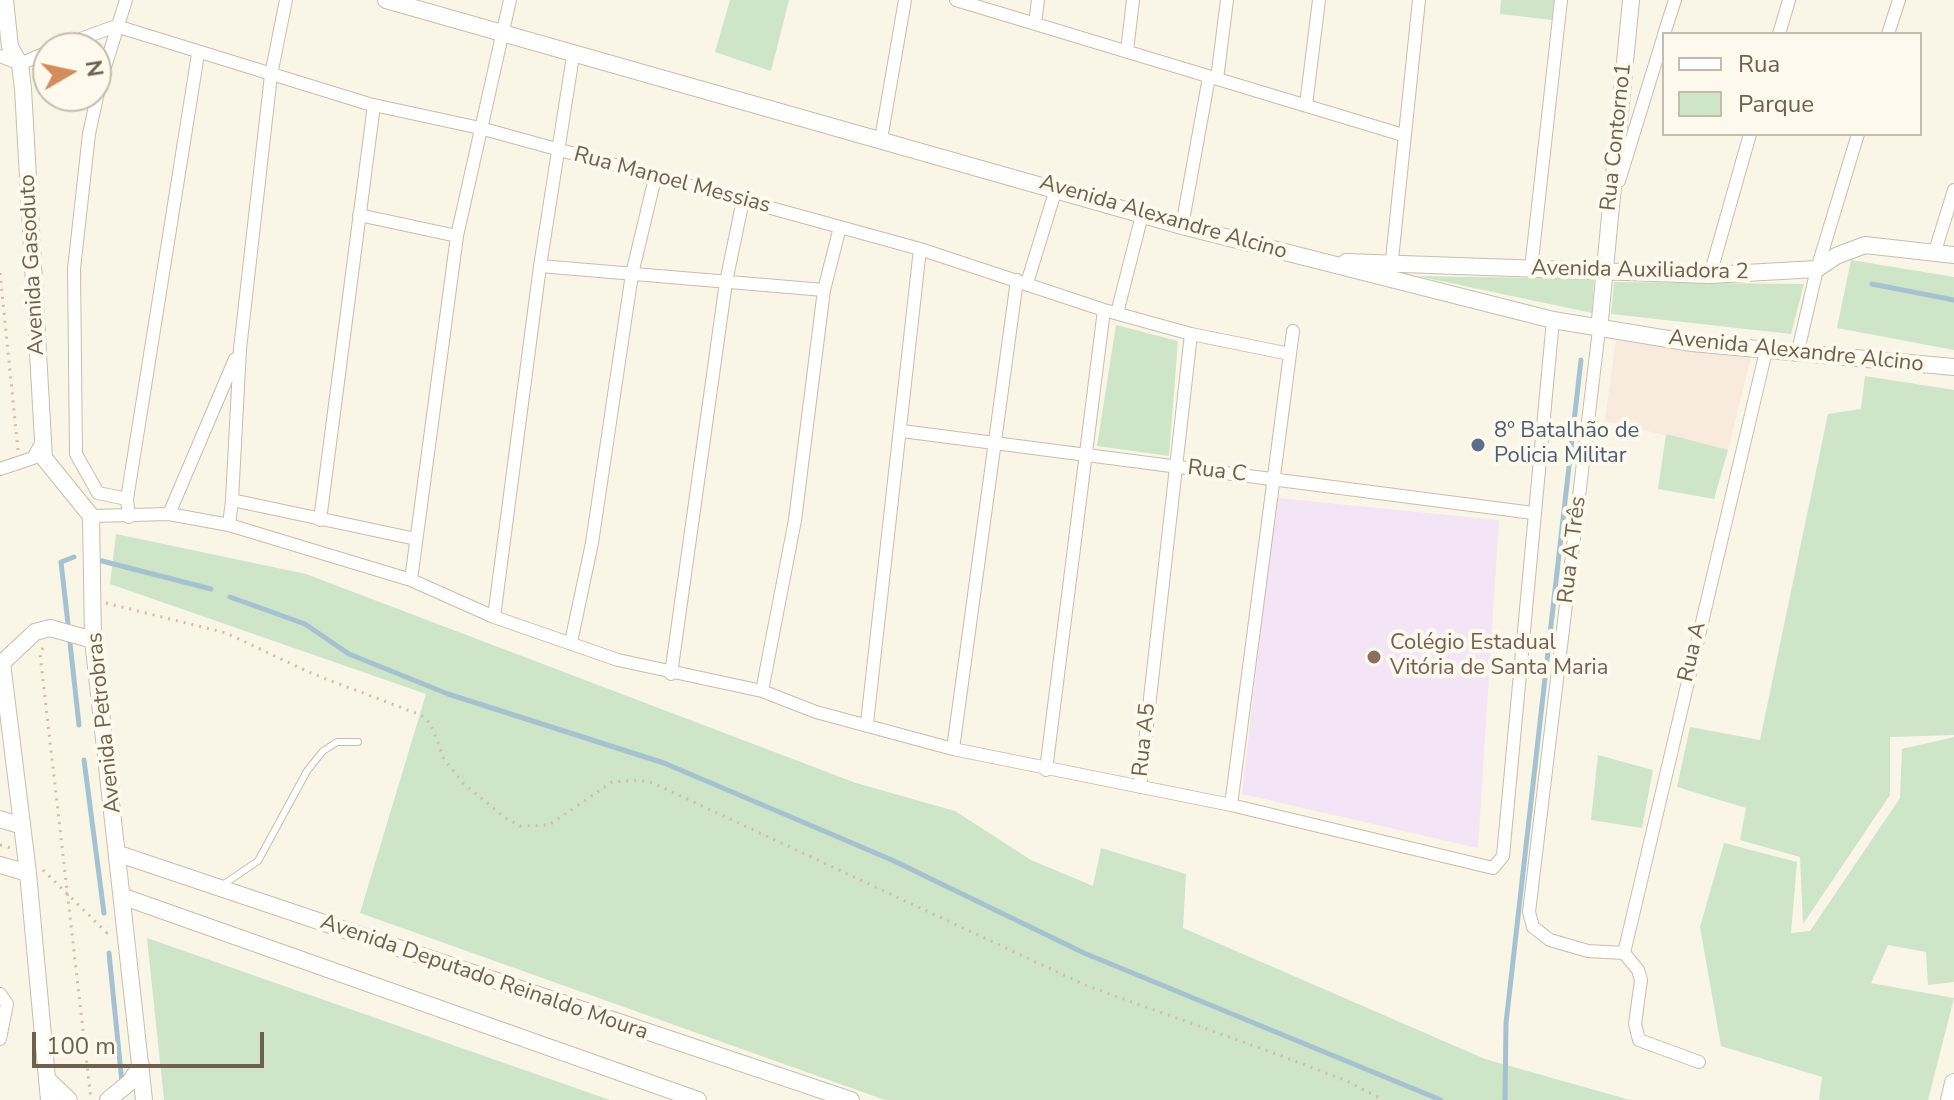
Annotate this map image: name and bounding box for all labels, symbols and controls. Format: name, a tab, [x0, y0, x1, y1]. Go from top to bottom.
north arrow	[32, 32, 112, 112]
legend	[1662, 32, 1922, 136]
text: Rua	[1738, 48, 1780, 80]
text: N	[78, 58, 110, 79]
street label: Rua Contorno1	[1596, 62, 1638, 212]
text: Parque	[1738, 88, 1814, 120]
street label: Rua Manoel Messias	[571, 142, 773, 220]
street label: Avenida Alexandre Alcino	[1036, 170, 1290, 266]
street label: Avenida Gasoduto	[15, 174, 51, 356]
street label: Avenida Auxiliadora 2	[1531, 256, 1749, 286]
street label: Avenida Alexandre Alcino	[1667, 325, 1925, 379]
place label: 8º Batalhão de Policia Militar	[1494, 419, 1639, 470]
marker: 8º Batalhão de Policia Militar	[1469, 436, 1487, 454]
street label: Rua C	[1186, 455, 1248, 489]
street label: Rua A Três	[1553, 495, 1593, 605]
street label: Rua A	[1673, 620, 1713, 684]
street label: Avenida Petrobras	[82, 631, 128, 815]
place label: Colégio Estadual Vitória de Santa Maria	[1390, 631, 1608, 682]
marker: Colégio Estadual Vitória de Santa Maria	[1365, 648, 1383, 666]
street label: Rua A5	[1128, 702, 1162, 778]
street label: Avenida Deputado Reinaldo Moura	[317, 909, 651, 1047]
scale bar	[36, 1016, 268, 1066]
text: 100 m	[46, 1030, 116, 1062]

